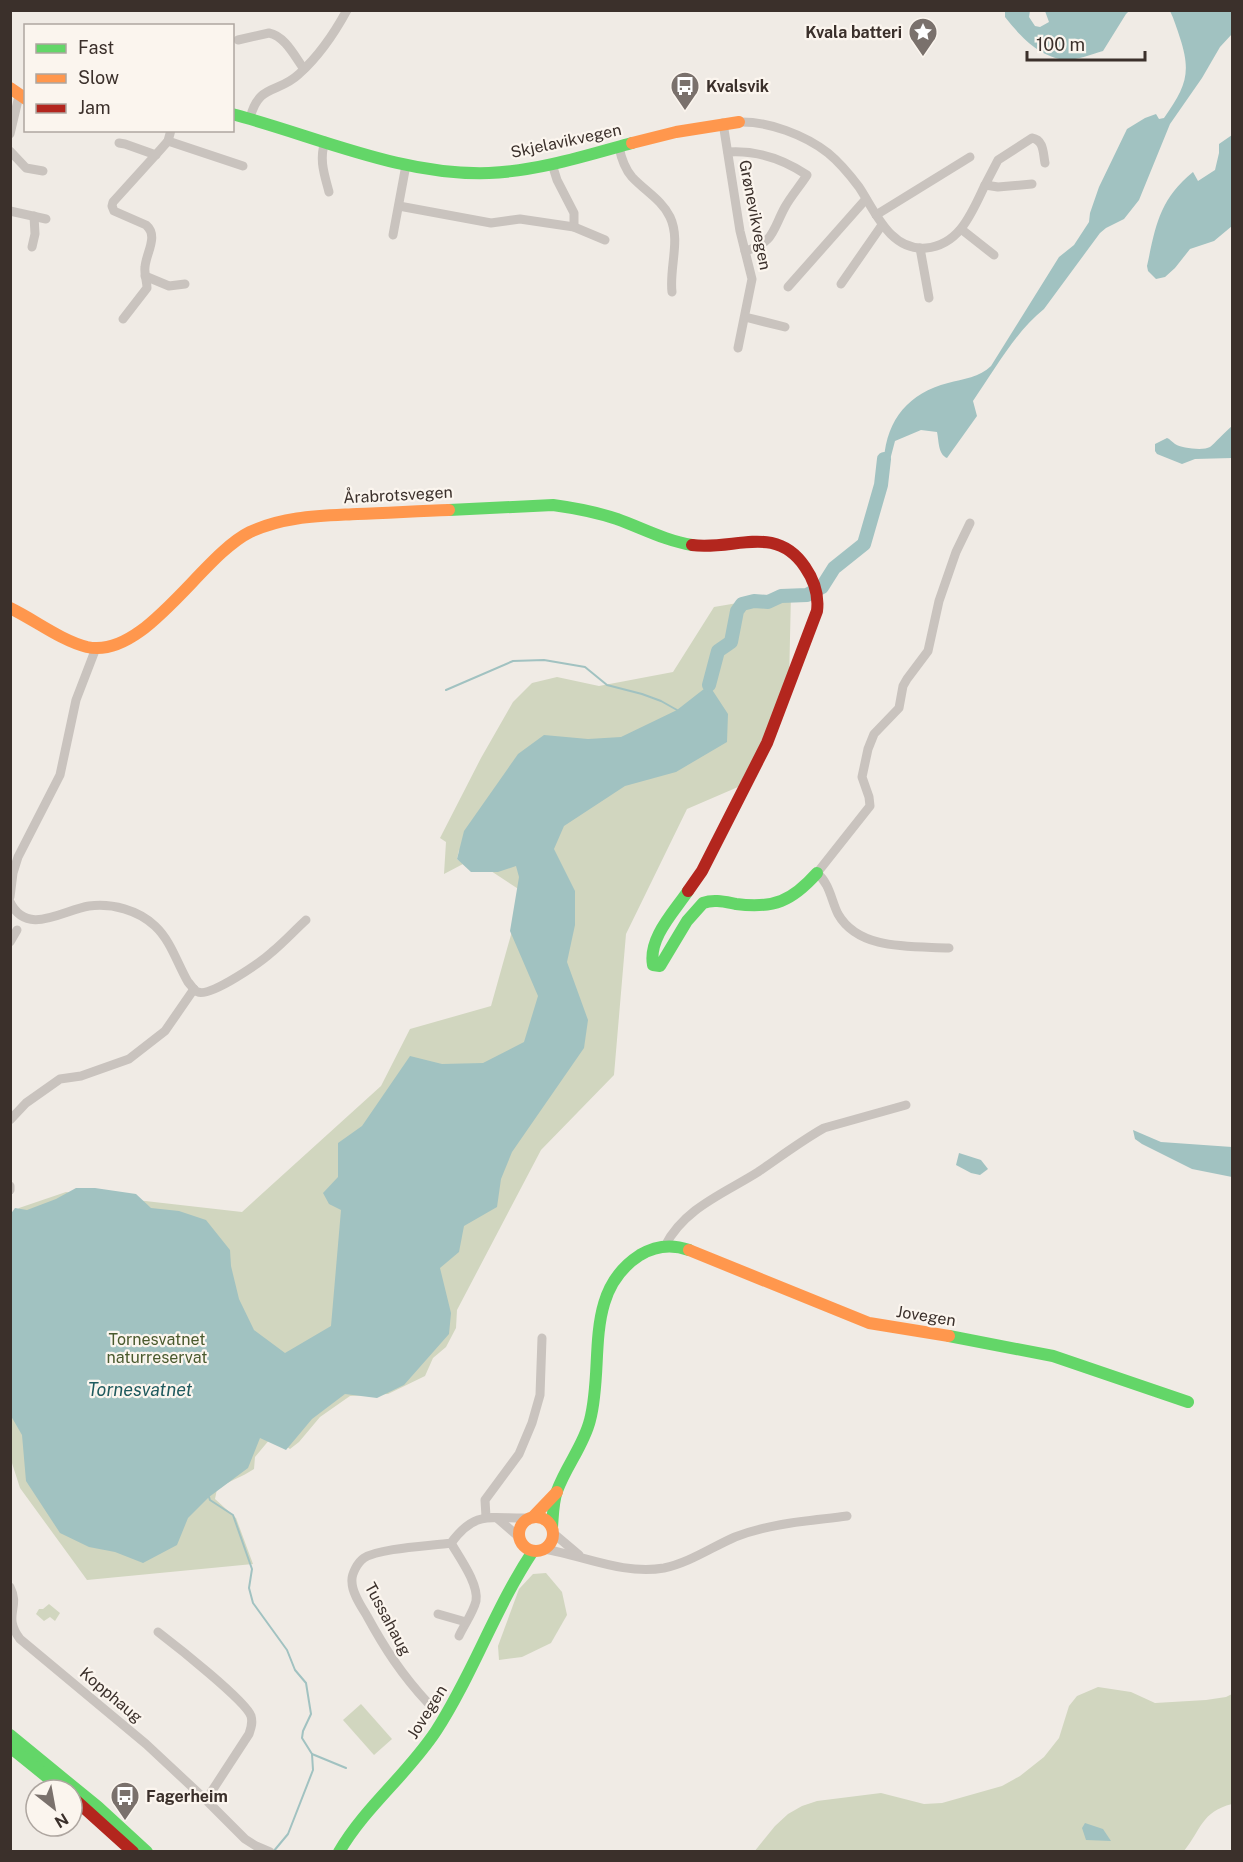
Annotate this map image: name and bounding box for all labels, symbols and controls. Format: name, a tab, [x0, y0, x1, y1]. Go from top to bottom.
place icon: Kvala batteri	[907, 16, 939, 58]
place label: Kvala batteri	[805, 23, 902, 42]
legend	[24, 24, 234, 132]
scale bar	[1027, 24, 1146, 62]
text: 100 m	[1036, 34, 1085, 55]
text: Fast	[78, 37, 114, 58]
text: Slow	[78, 67, 119, 88]
bus stop icon: Kvalsvik	[669, 70, 701, 112]
place label: Kvalsvik	[706, 77, 769, 96]
text: Jam	[78, 97, 111, 118]
street label: Skjelavikvegen	[509, 120, 623, 162]
street label: Grønevikvegen	[735, 158, 775, 272]
street label: Årabrotsvegen	[343, 481, 453, 507]
street label: Jovegen	[895, 1302, 957, 1330]
park label: Tornesvatnet naturreservat	[107, 1330, 207, 1367]
water label: Tornesvatnet	[88, 1379, 193, 1400]
street label: Tussahaug	[361, 1579, 415, 1659]
street label: Kopphaug	[76, 1663, 146, 1727]
street label: Jovegen	[403, 1682, 451, 1742]
north arrow	[24, 1778, 84, 1838]
bus stop icon: Fagerheim	[109, 1780, 141, 1822]
place label: Fagerheim	[146, 1787, 228, 1806]
text: N	[51, 1809, 72, 1832]

